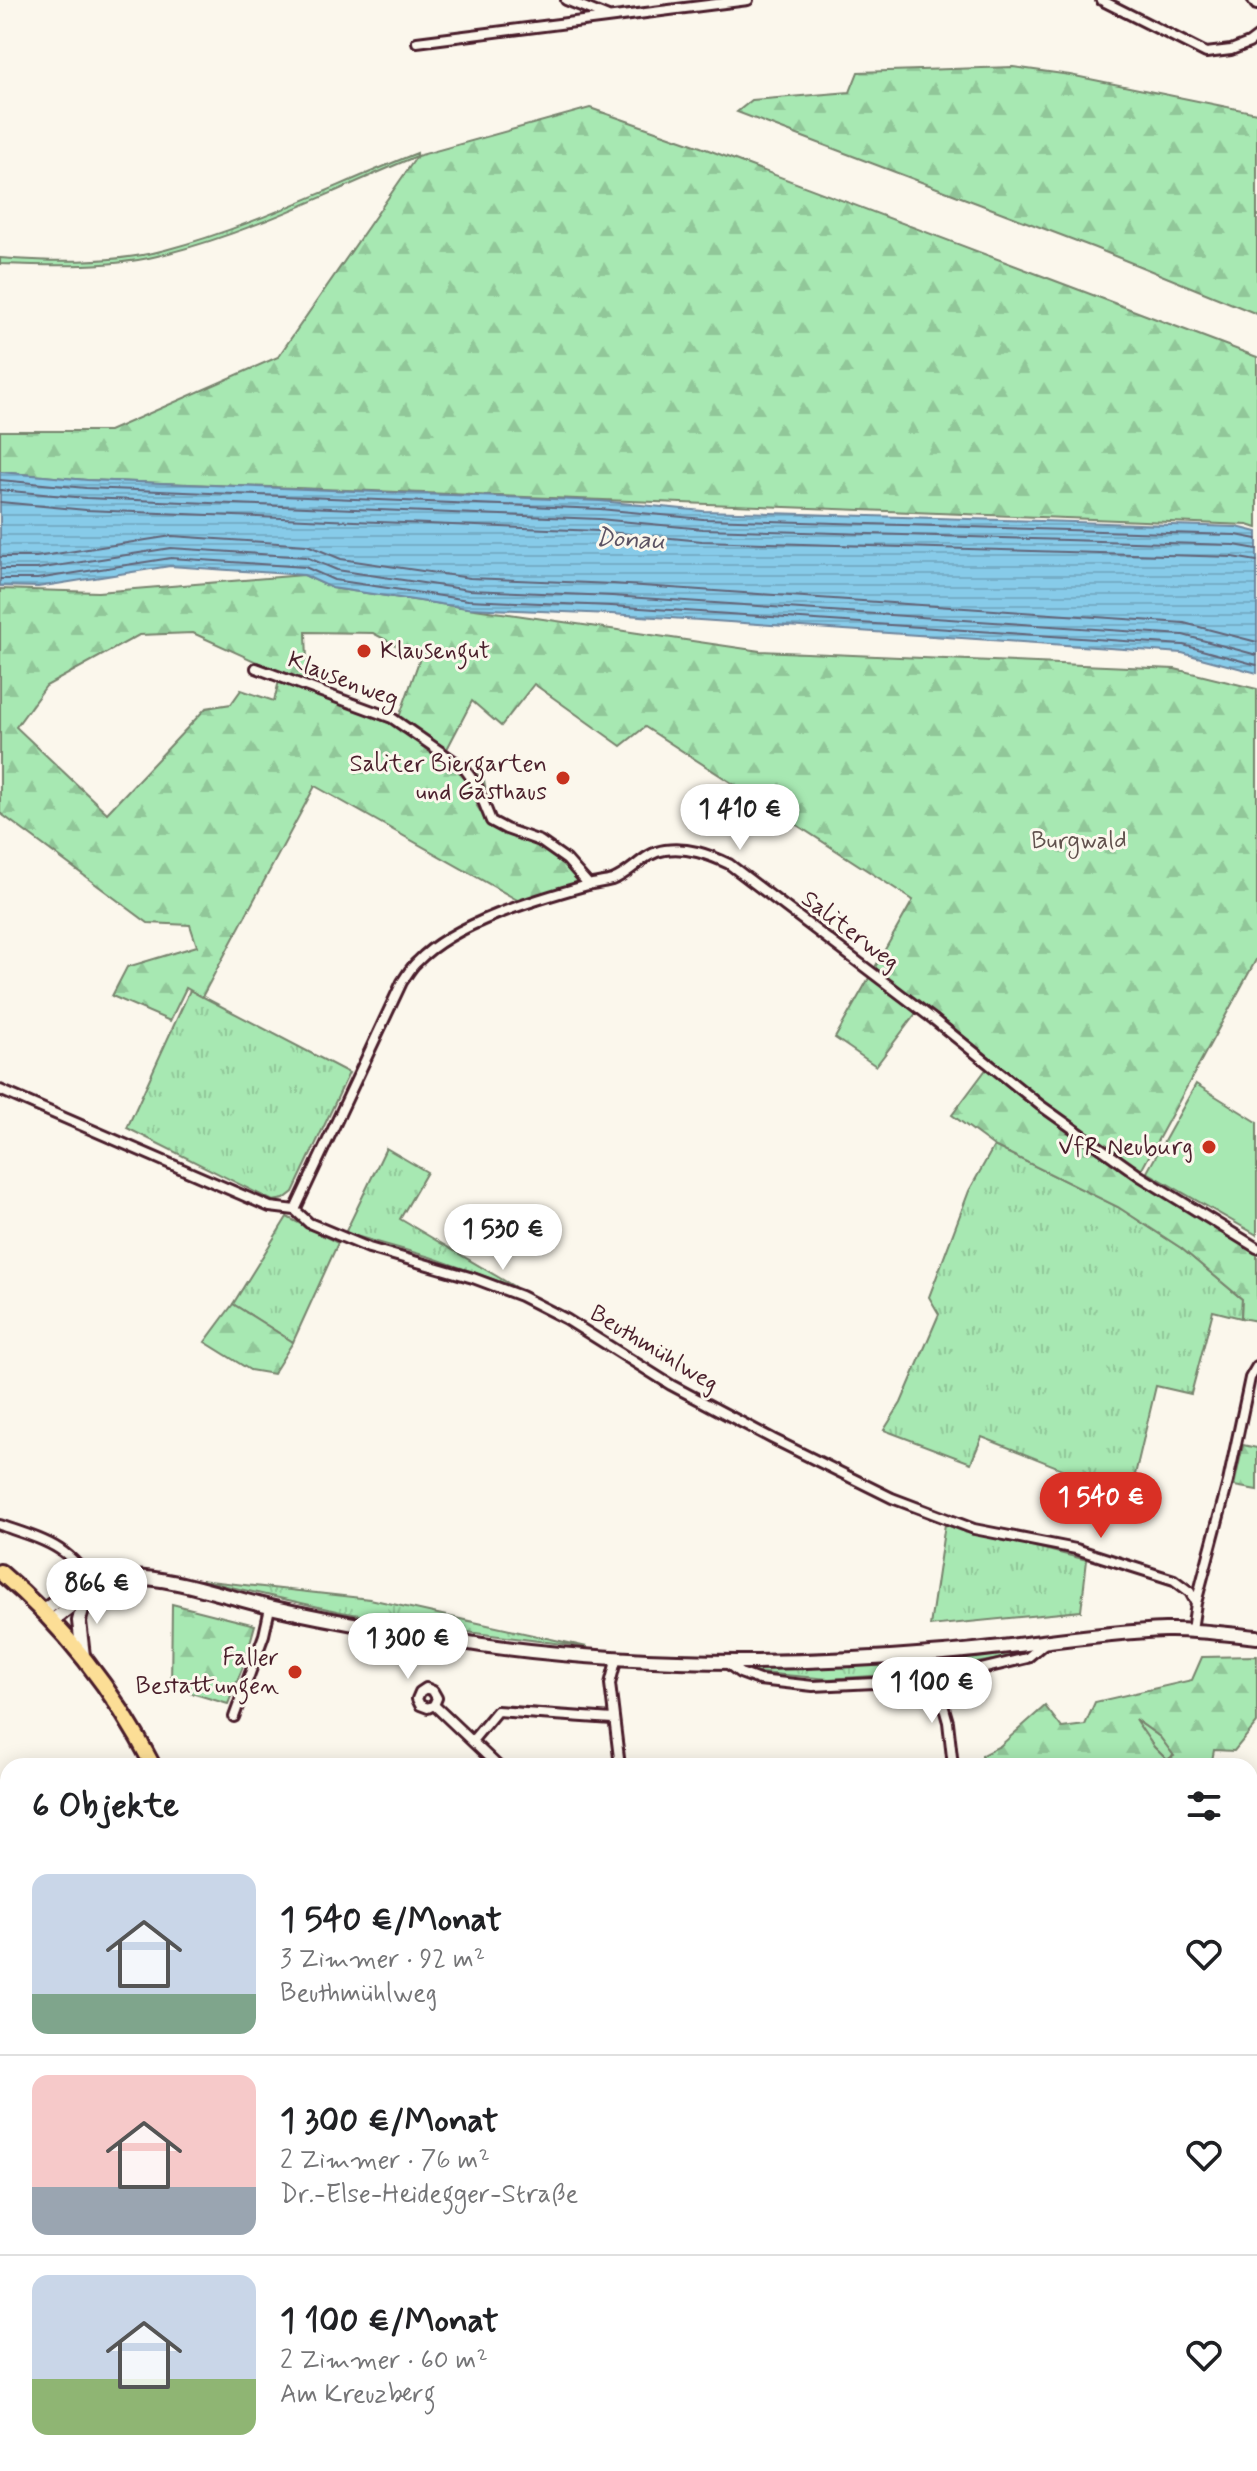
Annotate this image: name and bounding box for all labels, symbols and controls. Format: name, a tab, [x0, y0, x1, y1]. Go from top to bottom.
water label: Donau	[594, 521, 666, 559]
place label: Klausengut	[380, 636, 490, 670]
marker: Klausengut	[355, 642, 373, 660]
street label: Klausenweg	[282, 645, 403, 717]
place label: Saliter Biergarten und Gasthaus	[349, 749, 547, 808]
marker: Saliter Biergarten und Gasthaus	[554, 769, 572, 787]
pin: 1 410 €	[666, 784, 814, 852]
text: 1 410 €	[698, 793, 782, 827]
park label: Burgwald	[1031, 826, 1127, 859]
street label: Saliterweg	[795, 884, 905, 978]
place label: VfR Neuburg	[1058, 1132, 1193, 1163]
marker: VfR Neuburg	[1200, 1138, 1218, 1156]
pin: 1 530 €	[429, 1204, 577, 1272]
text: 1 530 €	[462, 1213, 544, 1247]
street label: Beuthmühlweg	[584, 1298, 724, 1400]
pin: 1 540 €	[1027, 1472, 1175, 1540]
text: 1 540 €	[1058, 1481, 1144, 1515]
pin: 866 €	[41, 1558, 153, 1626]
text: 866 €	[64, 1567, 130, 1601]
pin: 1 300 €	[334, 1613, 482, 1681]
text: 1 300 €	[366, 1622, 450, 1656]
place label: Faller Bestattungen	[136, 1643, 279, 1705]
pin: 1 100 €	[858, 1657, 1006, 1725]
marker: Faller Bestattungen	[286, 1663, 304, 1681]
text: 1 100 €	[890, 1666, 974, 1700]
text: 6 Objekte	[32, 1784, 179, 1829]
icon: filters	[1182, 1784, 1226, 1828]
text: 1 540 €/Monat	[280, 1898, 502, 1943]
icon: home	[96, 1906, 192, 2002]
icon: heart	[1182, 1932, 1226, 1976]
text: 3 Zimmer · 92 m²	[280, 1943, 485, 1977]
text: Beuthmühlweg	[280, 1977, 437, 2011]
text: 1 300 €/Monat	[280, 2099, 498, 2144]
icon: home	[96, 2107, 192, 2203]
icon: heart	[1182, 2133, 1226, 2177]
text: 2 Zimmer · 76 m²	[280, 2144, 490, 2178]
text: Dr.-Else-Heidegger-Straße	[280, 2178, 578, 2212]
text: 1 100 €/Monat	[280, 2299, 499, 2344]
icon: home	[96, 2307, 192, 2403]
icon: heart	[1182, 2333, 1226, 2377]
text: 2 Zimmer · 60 m²	[280, 2344, 488, 2378]
text: Am Kreuzberg	[280, 2378, 436, 2412]

